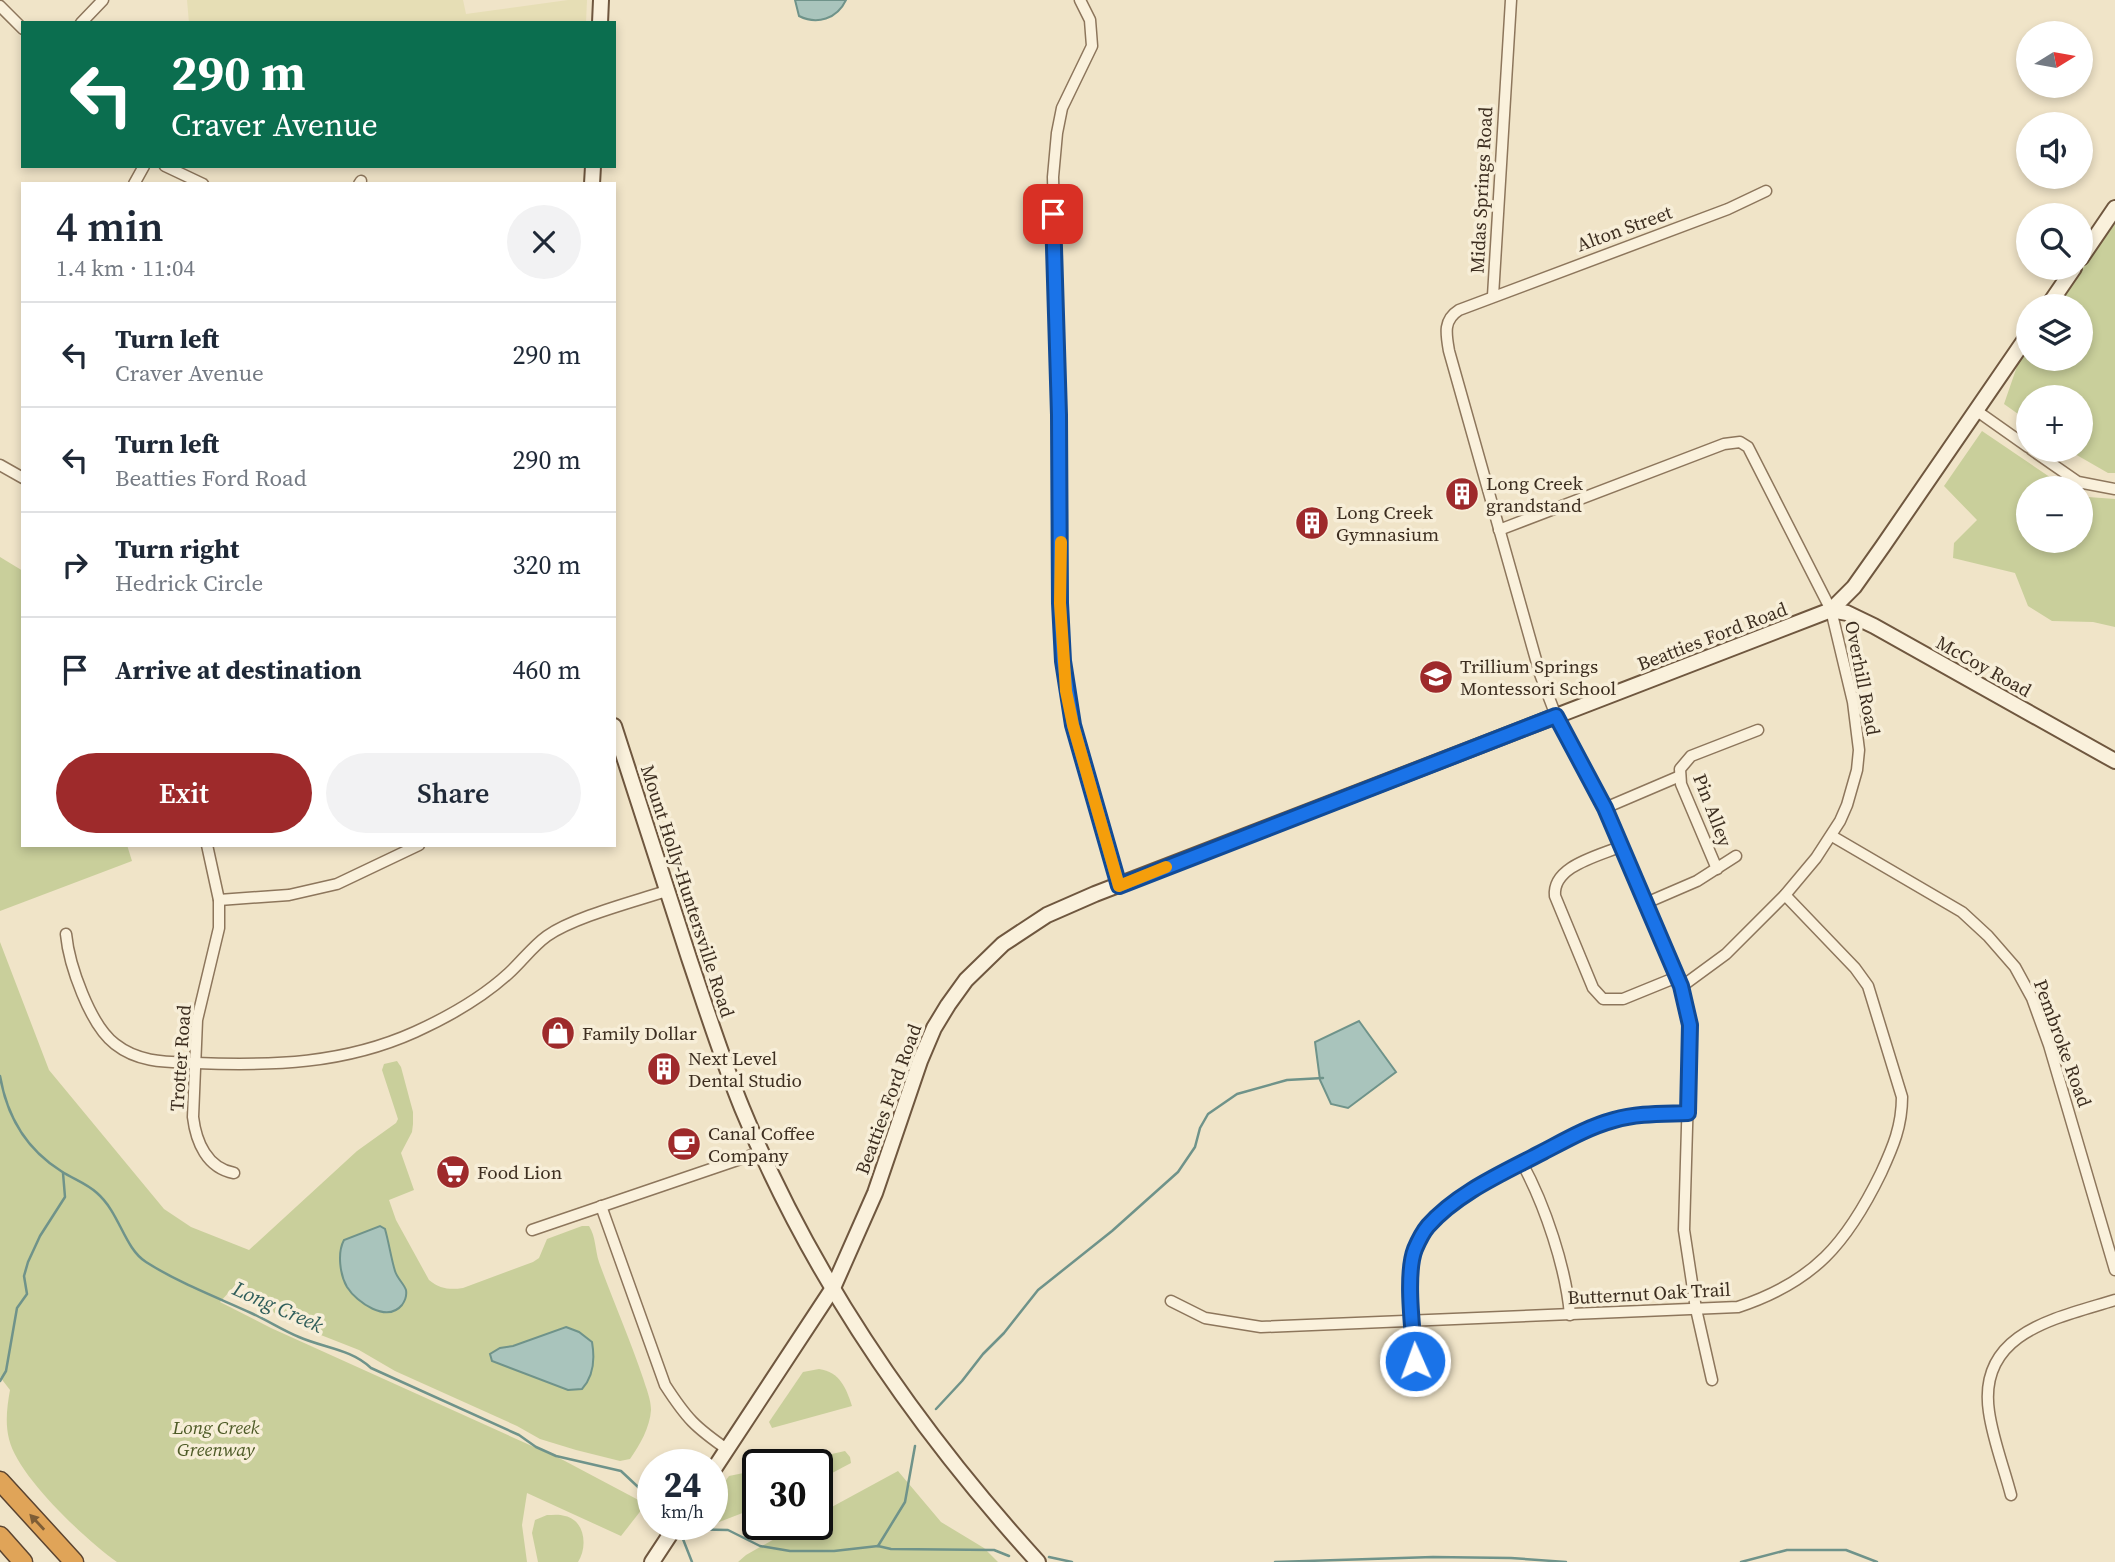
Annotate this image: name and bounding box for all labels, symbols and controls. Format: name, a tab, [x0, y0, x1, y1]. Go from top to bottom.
north arrow	[2016, 21, 2093, 98]
map controls	[2016, 21, 2093, 553]
text: 290 m	[171, 39, 306, 106]
icon: left	[56, 49, 147, 140]
text: Craver Avenue	[171, 103, 378, 147]
street label: Midas Springs Road	[1464, 106, 1498, 274]
button: sound	[2016, 112, 2093, 189]
pin	[1023, 184, 1083, 244]
icon: arrive	[1034, 195, 1072, 233]
text: 4 min	[56, 197, 164, 255]
street label: Alton Street	[1573, 198, 1676, 257]
button: search	[2016, 203, 2093, 280]
button: close	[507, 205, 581, 279]
text: 1.4 km · 11:04	[56, 252, 195, 284]
button: layers	[2016, 294, 2093, 371]
text: Turn left	[115, 321, 219, 357]
icon: left	[56, 336, 94, 374]
text: 290 m	[513, 337, 581, 373]
text: Craver Avenue	[115, 357, 264, 389]
button: +	[2016, 385, 2093, 462]
text: Turn left	[115, 426, 219, 462]
icon: left	[56, 441, 94, 479]
text: 290 m	[513, 442, 581, 478]
text: Beatties Ford Road	[115, 462, 307, 494]
place label: Long Creek grandstand	[1486, 470, 1584, 518]
building icon: Long Creek grandstand	[1443, 475, 1481, 513]
button: −	[2016, 476, 2093, 553]
place label: Long Creek Gymnasium	[1336, 499, 1439, 547]
building icon: Long Creek Gymnasium	[1293, 504, 1331, 542]
text: Turn right	[115, 531, 239, 567]
icon: right	[56, 546, 94, 584]
text: 320 m	[513, 547, 581, 583]
text: Hedrick Circle	[115, 567, 263, 599]
street label: Beatties Ford Road	[1633, 595, 1791, 677]
street label: Overhill Road	[1839, 619, 1887, 738]
street label: McCoy Road	[1932, 629, 2037, 703]
icon: arrive	[56, 651, 94, 689]
text: Arrive at destination	[115, 652, 362, 688]
text: 460 m	[513, 652, 581, 688]
place label: Trillium Springs Montessori School	[1460, 653, 1616, 701]
school or university icon: Trillium Springs Montessori School	[1417, 658, 1455, 696]
button: Exit	[56, 753, 312, 833]
button: Share	[326, 753, 581, 833]
street label: Mount Holly-Huntersville Road	[635, 761, 741, 1021]
street label: Pin Alley	[1687, 770, 1739, 850]
street label: Pembroke Road	[2028, 976, 2098, 1111]
street label: Trotter Road	[163, 1004, 197, 1112]
shop icon: Family Dollar	[539, 1014, 577, 1052]
place label: Family Dollar	[582, 1020, 697, 1046]
street label: Beatties Ford Road	[849, 1020, 927, 1178]
place label: Next Level Dental Studio	[688, 1045, 802, 1093]
building icon: Next Level Dental Studio	[645, 1050, 683, 1088]
place label: Canal Coffee Company	[708, 1120, 815, 1168]
cafe icon: Canal Coffee Company	[665, 1125, 703, 1163]
supermarket icon: Food Lion	[434, 1153, 472, 1191]
place label: Food Lion	[477, 1159, 562, 1185]
water label: Long Creek	[227, 1273, 328, 1339]
street label: Butternut Oak Trail	[1567, 1276, 1732, 1310]
position arrow	[1378, 1324, 1452, 1398]
park label: Long Creek Greenway	[171, 1414, 260, 1462]
speed limit sign: 30	[742, 1449, 833, 1540]
text: 24	[664, 1461, 701, 1509]
text: km/h	[661, 1499, 704, 1524]
one-way arrow	[29, 1514, 45, 1531]

